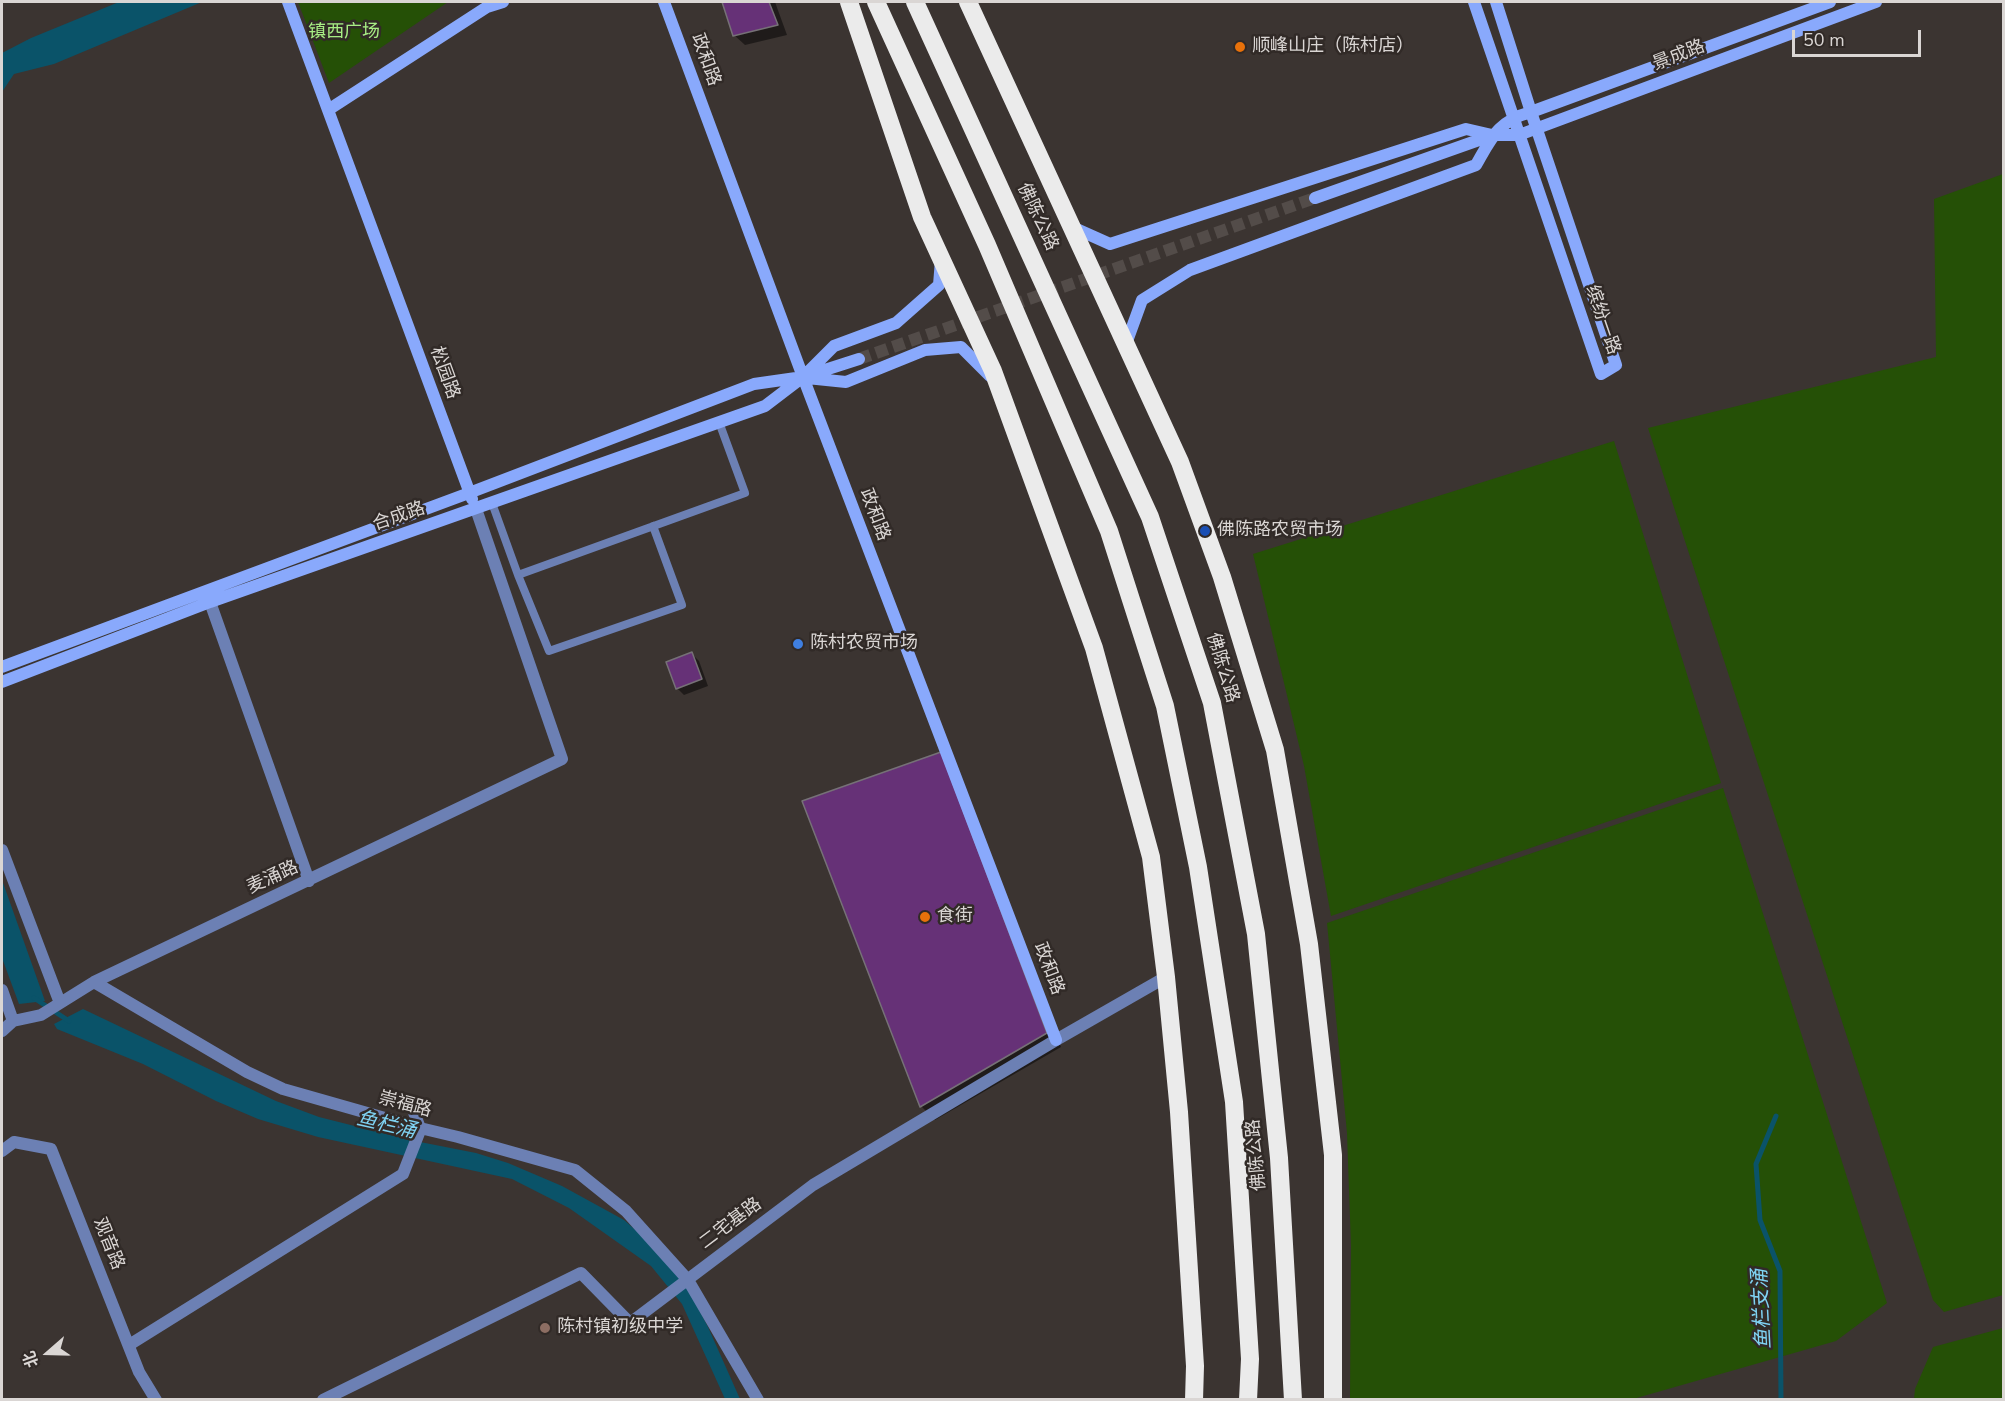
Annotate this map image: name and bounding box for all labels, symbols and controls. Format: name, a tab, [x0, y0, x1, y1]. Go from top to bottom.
scale bar	[1795, 18, 1924, 56]
park label: 镇西广场	[308, 22, 380, 44]
text: 50 m	[1803, 28, 1845, 52]
street label: 政和路	[686, 31, 724, 89]
place label: 顺峰山庄（陈村店）	[1252, 36, 1414, 58]
street label: 景成路	[1650, 36, 1708, 76]
marker: 顺峰山庄（陈村店）	[1233, 40, 1247, 54]
street label: 佛陈公路	[1012, 180, 1062, 254]
street label: 缤纷一路	[1580, 282, 1624, 358]
street label: 松园路	[425, 344, 463, 402]
street label: 政和路	[854, 486, 894, 544]
street label: 合成路	[370, 498, 428, 536]
place label: 佛陈路农贸市场	[1217, 520, 1343, 542]
marker: 佛陈路农贸市场	[1198, 524, 1212, 538]
street label: 佛陈公路	[1201, 630, 1243, 706]
place label: 陈村农贸市场	[810, 633, 918, 655]
marker: 陈村农贸市场	[791, 637, 805, 651]
street label: 麦涌路	[244, 857, 302, 899]
place label: 食街	[937, 906, 973, 928]
marker: 食街	[918, 910, 932, 924]
street label: 政和路	[1028, 940, 1068, 998]
street label: 崇福路	[376, 1088, 434, 1122]
water label: 鱼栏涌	[354, 1108, 418, 1144]
street label: 佛陈公路	[1243, 1118, 1271, 1192]
street label: 二宅基路	[696, 1194, 766, 1254]
street label: 观音路	[88, 1215, 128, 1273]
water label: 鱼栏支涌	[1749, 1268, 1777, 1350]
place label: 陈村镇初级中学	[557, 1317, 683, 1339]
marker: 陈村镇初级中学	[538, 1321, 552, 1335]
north arrow	[18, 1323, 78, 1383]
text: 北	[18, 1348, 44, 1370]

